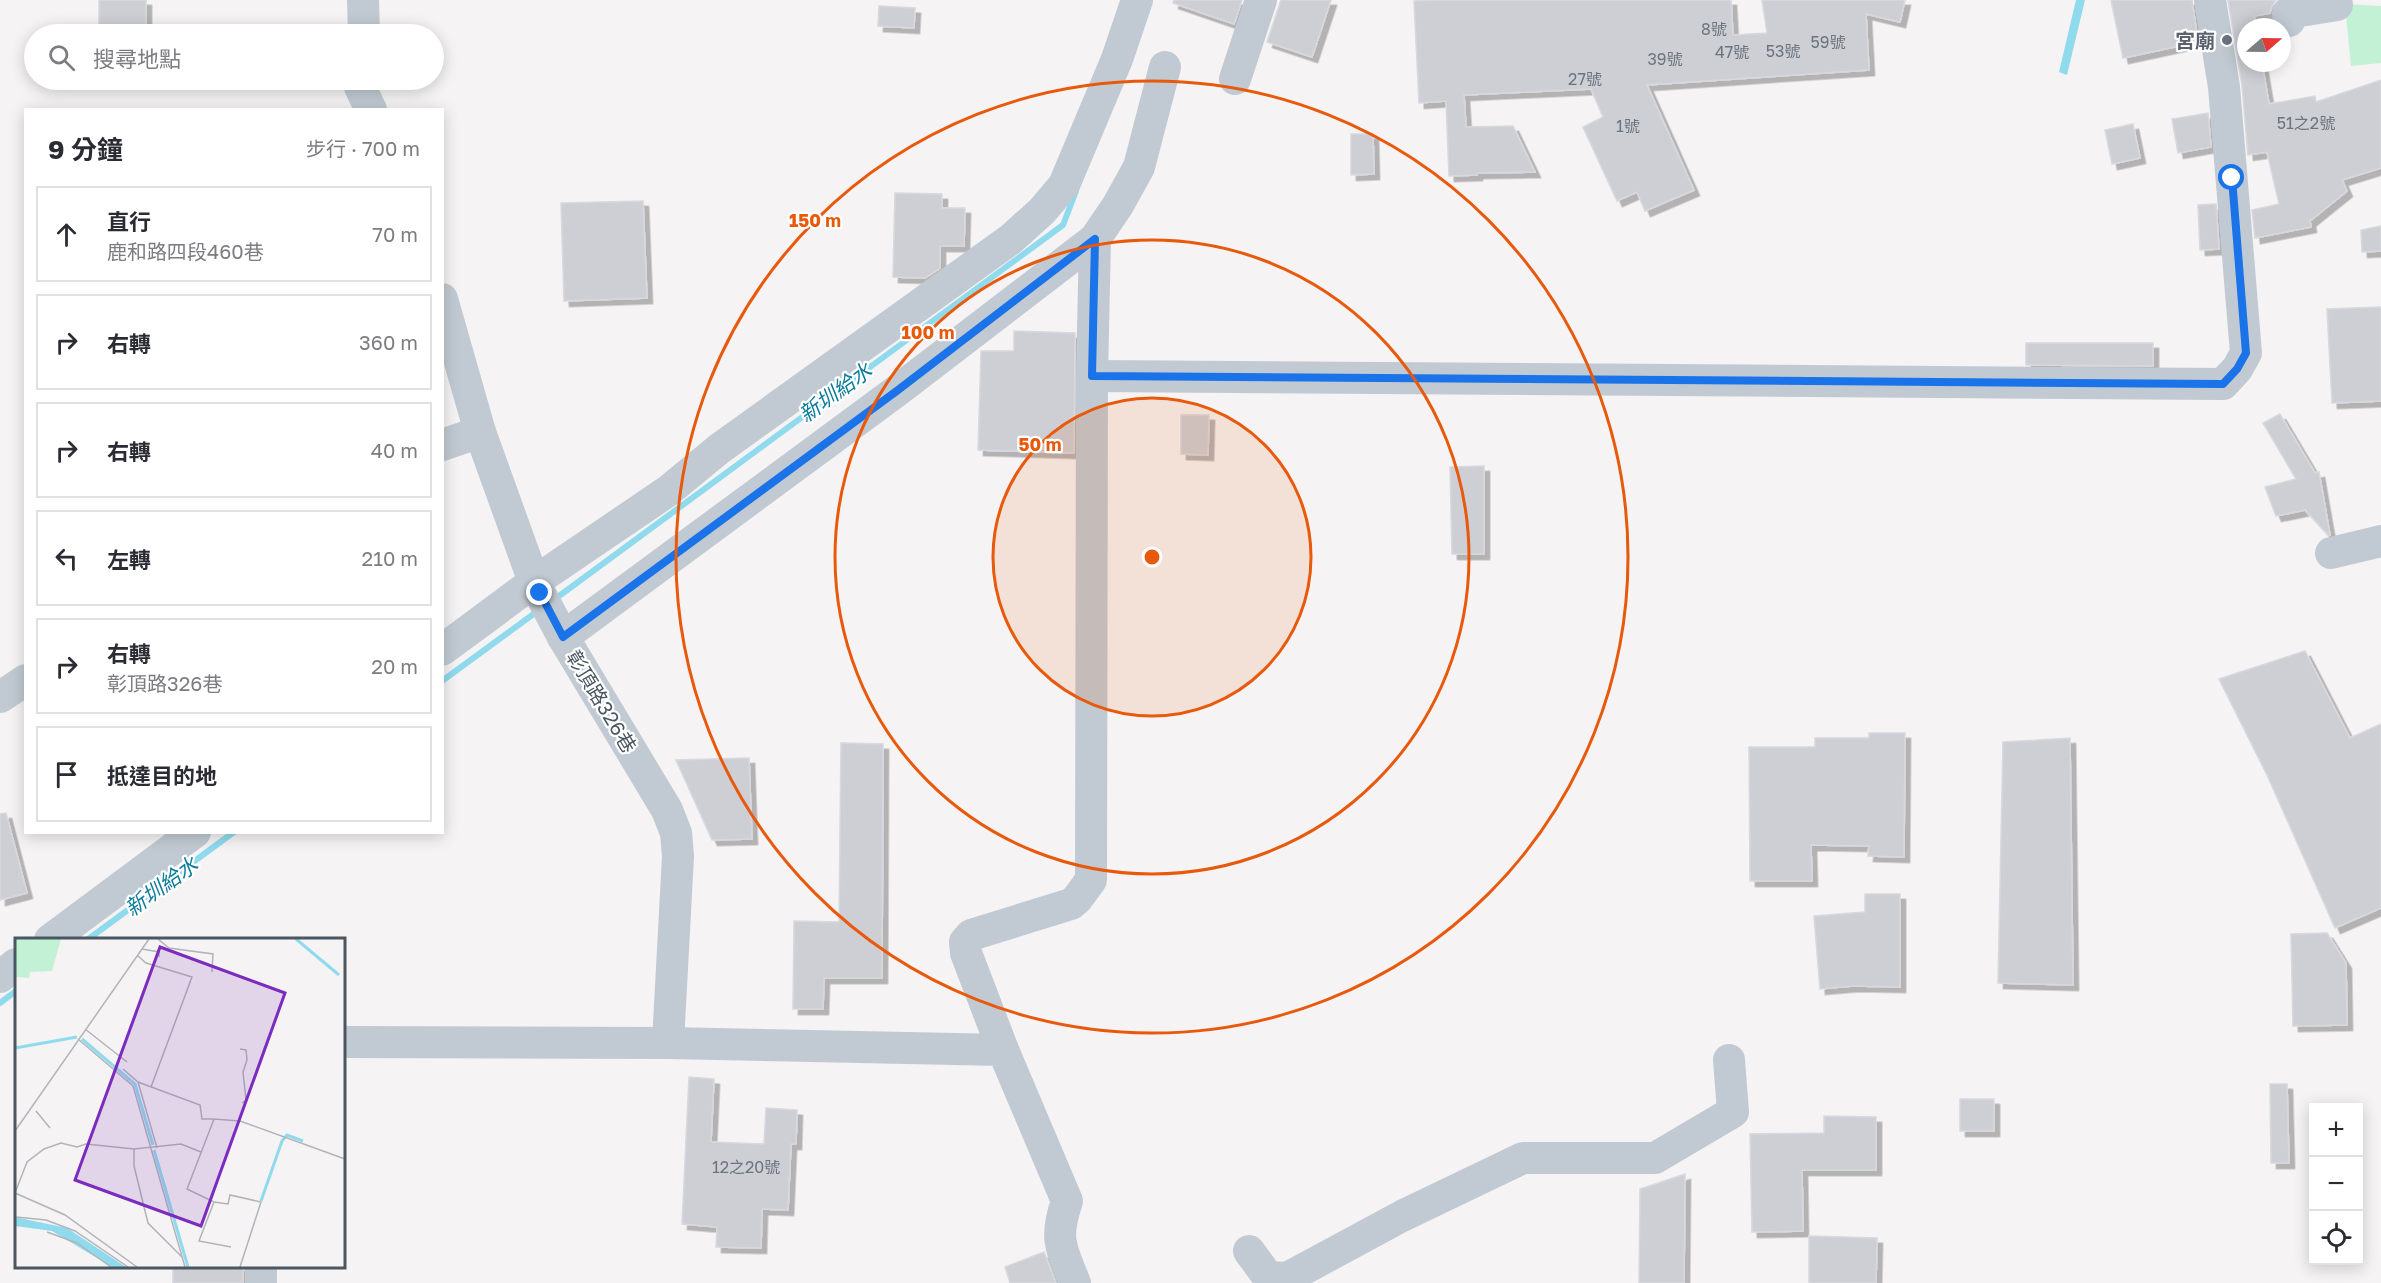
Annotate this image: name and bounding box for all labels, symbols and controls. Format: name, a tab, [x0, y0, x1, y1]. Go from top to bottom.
north arrow	[2237, 18, 2291, 72]
house number: 8號	[1701, 19, 1727, 39]
search box	[24, 24, 444, 90]
place label: 宮廟	[2175, 28, 2215, 52]
house number: 59號	[1811, 32, 1845, 52]
marker: 宮廟	[2220, 33, 2234, 47]
icon: search	[45, 41, 78, 74]
house number: 53號	[1766, 41, 1800, 61]
house number: 47號	[1715, 42, 1749, 62]
text: 搜尋地點	[93, 45, 181, 72]
house number: 39號	[1647, 49, 1683, 69]
house number: 27號	[1568, 69, 1602, 89]
house number: 51之2號	[2277, 113, 2335, 133]
house number: 1號	[1616, 116, 1640, 136]
text: 9 分鐘	[48, 134, 123, 165]
text: 步行 · 700 m	[306, 136, 420, 160]
route start	[2218, 164, 2244, 190]
text: 直行	[107, 208, 151, 235]
text: 150 m	[789, 209, 841, 231]
icon: ahead	[50, 218, 83, 251]
text: 70 m	[372, 222, 418, 246]
text: 鹿和路四段460巷	[107, 239, 264, 263]
text: 100 m	[902, 321, 954, 343]
icon: right	[50, 326, 83, 359]
text: 右轉	[107, 330, 151, 357]
text: 360 m	[359, 330, 418, 354]
water label: 新圳給水	[793, 356, 877, 427]
text: 50 m	[1019, 433, 1061, 455]
icon: right	[50, 434, 83, 467]
text: 右轉	[107, 438, 151, 465]
text: 40 m	[371, 438, 418, 462]
icon: left	[50, 542, 83, 575]
text: 左轉	[107, 546, 151, 573]
text: 210 m	[362, 546, 418, 570]
centre of rings	[1142, 547, 1162, 567]
route end	[526, 579, 552, 605]
text: 右轉	[107, 640, 151, 667]
street label: 彰頂路326巷	[562, 645, 642, 757]
icon: right	[50, 650, 83, 683]
text: 20 m	[371, 654, 418, 678]
text: 彰頂路326巷	[107, 671, 222, 695]
icon: arrive	[50, 758, 83, 791]
text: 抵達目的地	[107, 762, 217, 789]
water label: 新圳給水	[119, 850, 203, 921]
inset map	[15, 938, 345, 1268]
map controls	[2309, 1103, 2363, 1265]
button: +	[2309, 1103, 2363, 1157]
house number: 12之20號	[712, 1157, 780, 1177]
button: −	[2309, 1157, 2363, 1211]
button: locate	[2309, 1211, 2363, 1265]

